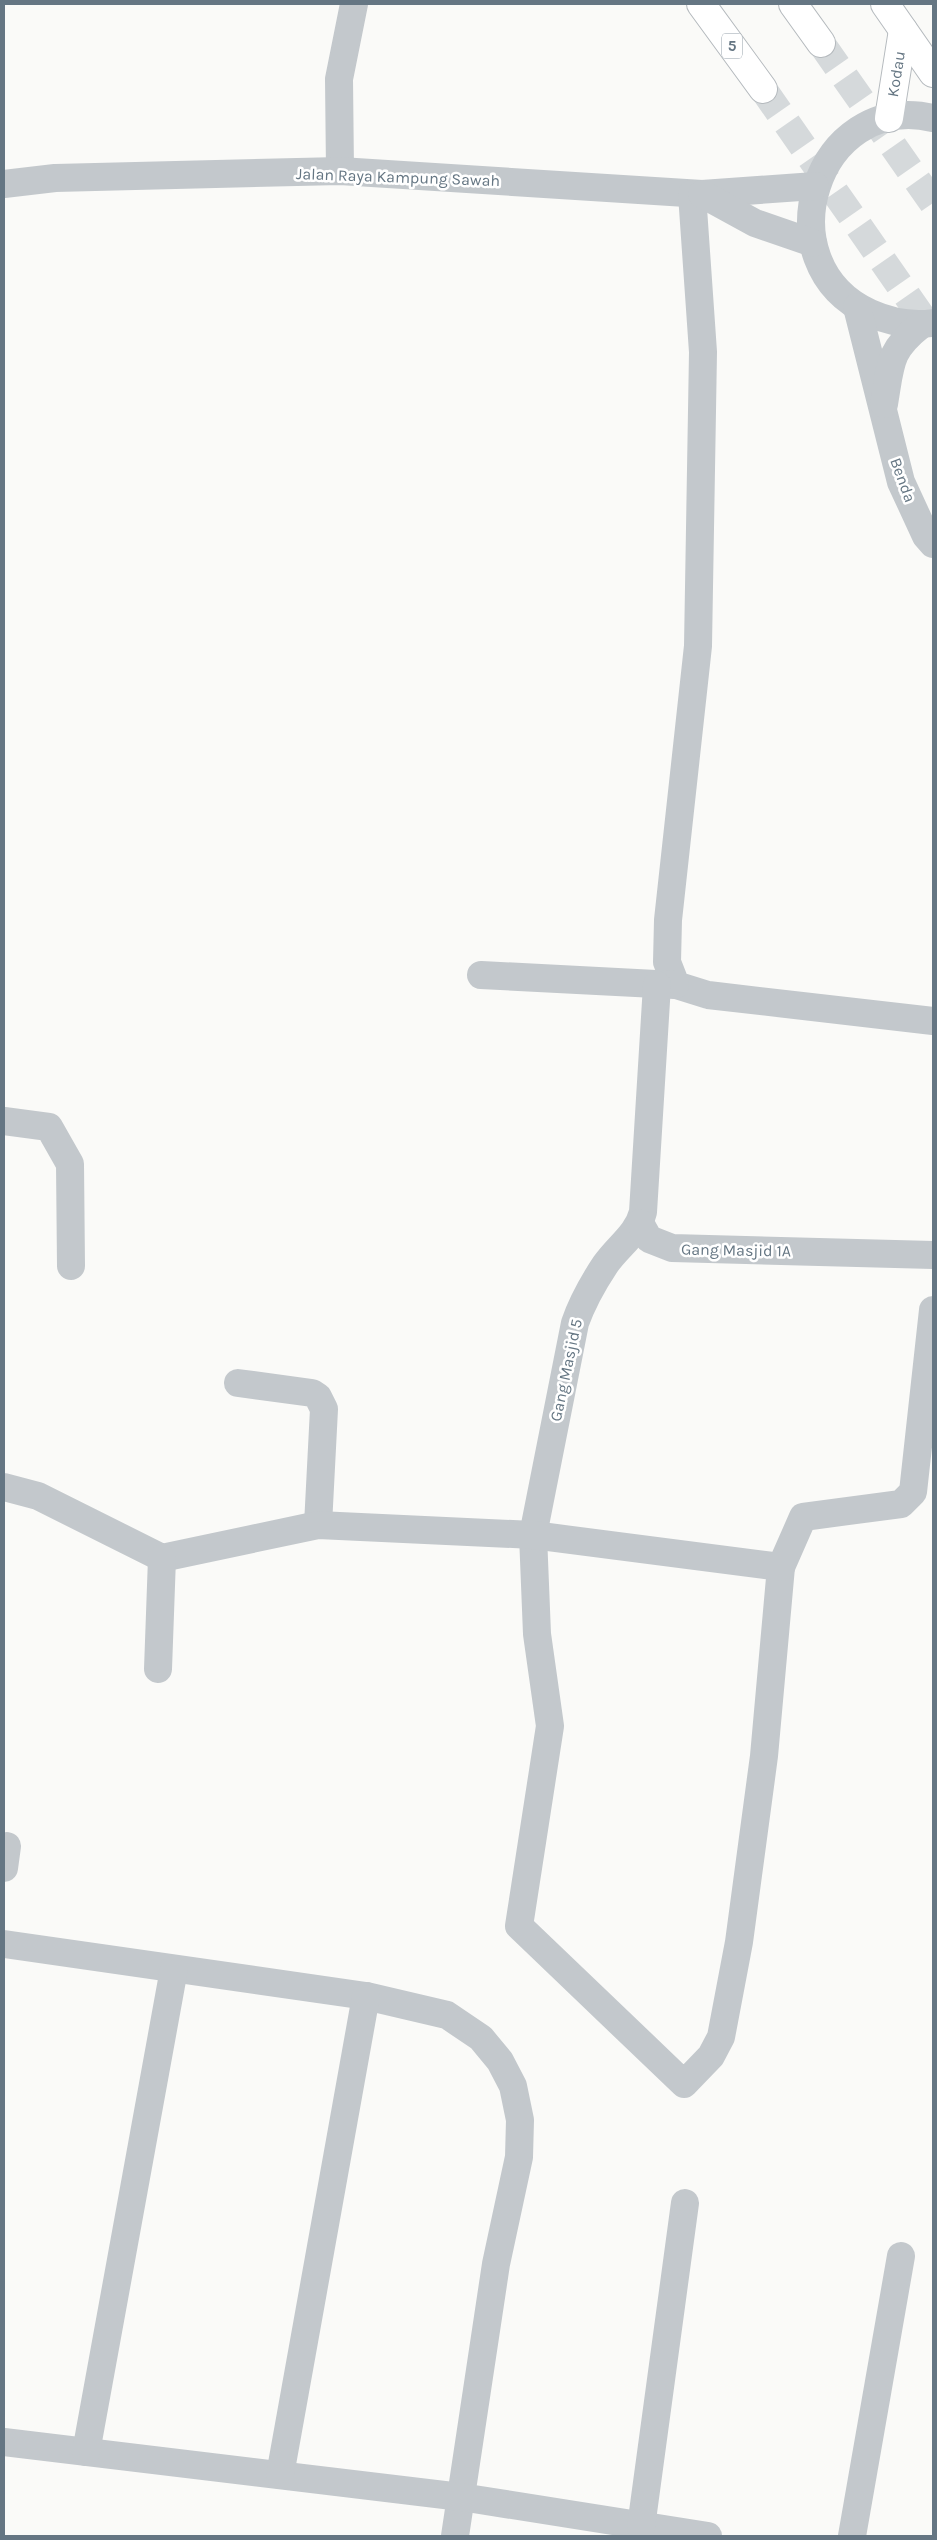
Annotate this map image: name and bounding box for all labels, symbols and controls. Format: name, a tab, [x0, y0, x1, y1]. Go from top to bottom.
road number: 5	[722, 34, 742, 58]
street label: Kodau	[883, 50, 909, 98]
street label: Jalan Raya Kampung Sawah	[296, 164, 500, 190]
street label: Benda	[886, 455, 920, 505]
street label: Gang Masjid 1A	[681, 1240, 791, 1260]
street label: Gang Masjid 5	[546, 1317, 586, 1423]

